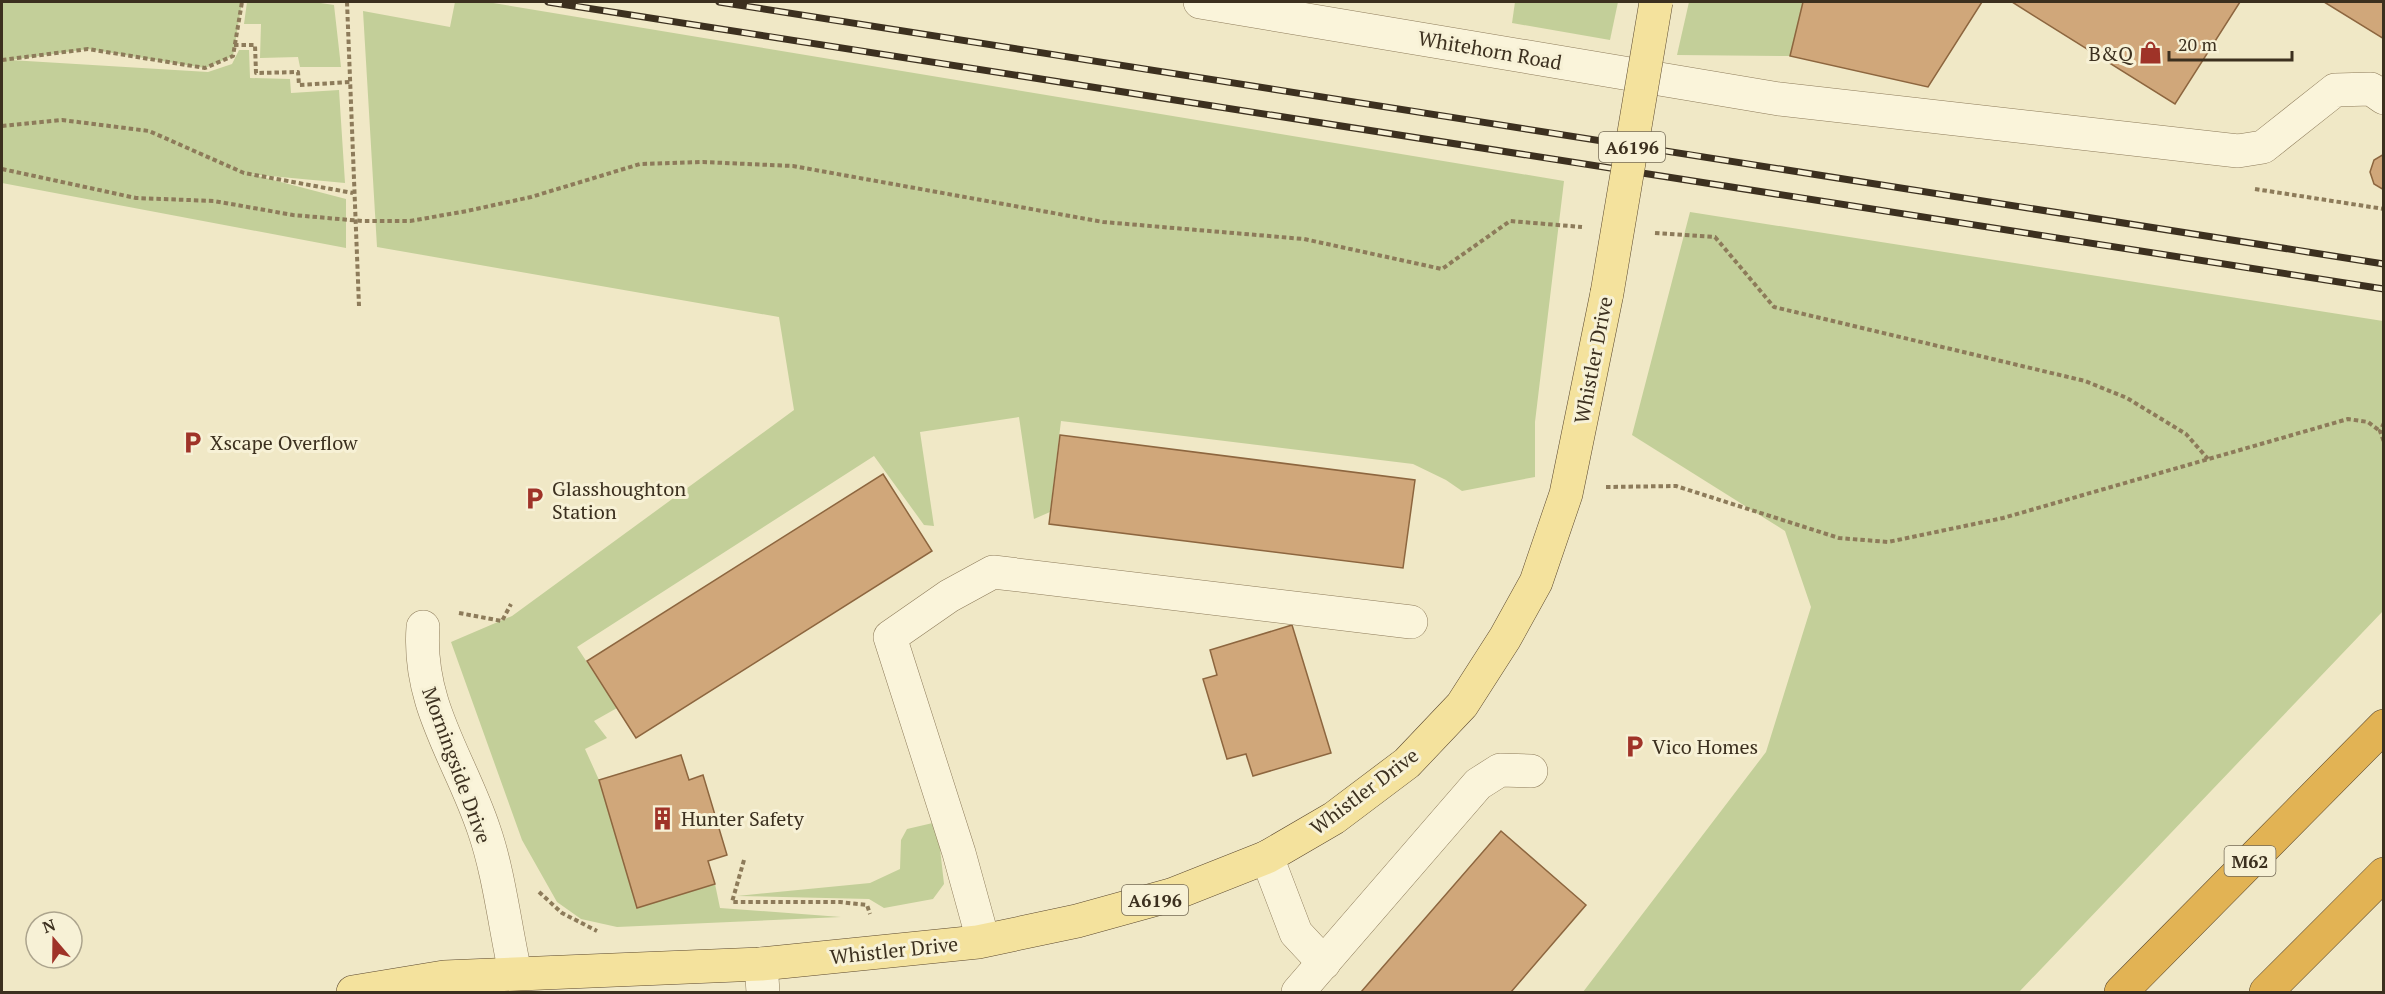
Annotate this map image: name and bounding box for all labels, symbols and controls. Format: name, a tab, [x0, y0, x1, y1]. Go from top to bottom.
street label: Whitehorn Road	[1416, 24, 1564, 76]
scale bar	[2169, 24, 2292, 62]
text: 20 m	[2178, 32, 2218, 56]
place label: B&Q	[2089, 40, 2134, 67]
shop icon: B&Q	[2138, 40, 2164, 66]
road number: A6196	[1599, 132, 1665, 162]
street label: Whistler Drive	[1567, 294, 1619, 426]
parking icon: Xscape Overflow	[179, 429, 205, 455]
place label: Xscape Overflow	[210, 429, 358, 456]
place label: Glasshoughton Station	[552, 475, 686, 525]
parking icon: Glasshoughton Station	[521, 486, 547, 512]
street label: Morningside Drive	[416, 683, 498, 847]
parking icon: Vico Homes	[1621, 733, 1647, 759]
place label: Vico Homes	[1652, 733, 1758, 760]
street label: Whistler Drive	[1304, 741, 1424, 841]
building icon: Hunter Safety	[650, 805, 676, 831]
place label: Hunter Safety	[681, 805, 805, 832]
road number: M62	[2224, 846, 2276, 876]
road number: A6196	[1122, 885, 1188, 915]
north arrow	[24, 910, 84, 970]
text: N	[39, 913, 58, 938]
street label: Whistler Drive	[829, 930, 959, 970]

